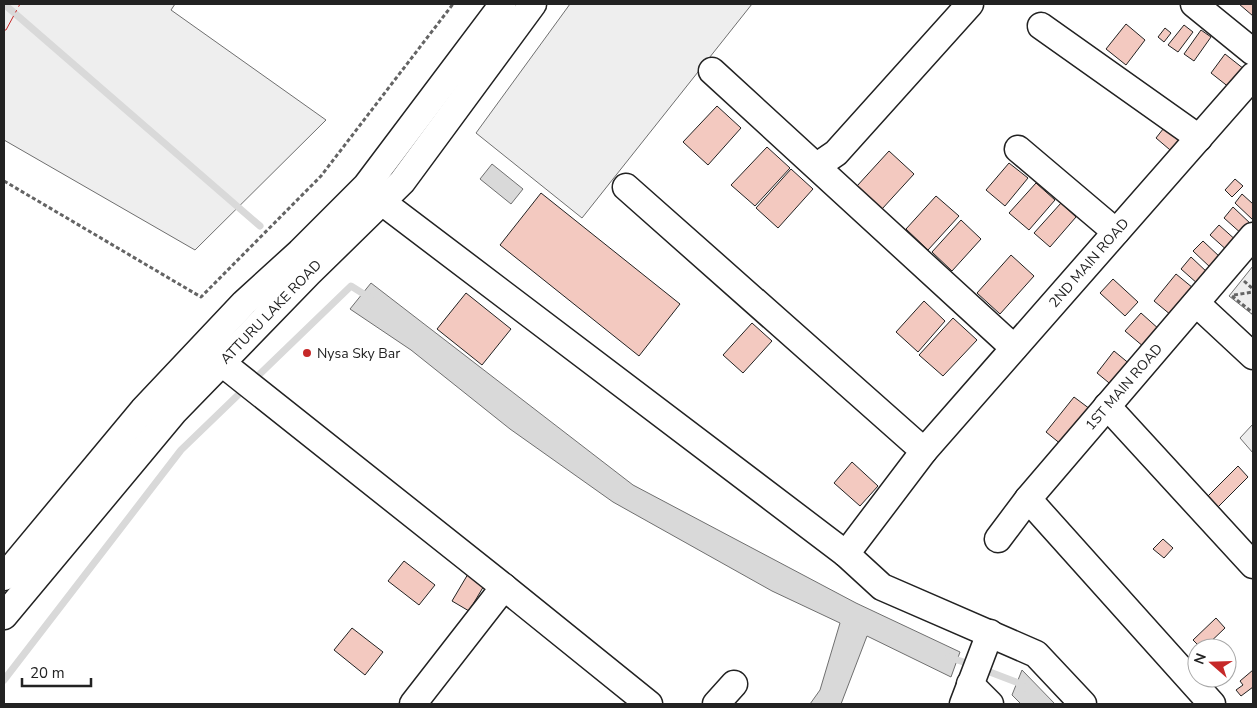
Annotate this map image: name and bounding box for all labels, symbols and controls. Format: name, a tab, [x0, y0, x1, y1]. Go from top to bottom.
street label: 2ND MAIN ROAD	[1045, 214, 1133, 312]
street label: ATTURU LAKE ROAD	[216, 256, 326, 368]
street label: 1ST MAIN ROAD	[1081, 340, 1167, 434]
place label: Nysa Sky Bar	[317, 344, 400, 363]
marker: Nysa Sky Bar	[301, 347, 313, 359]
north arrow	[1187, 638, 1237, 688]
text: N	[1190, 651, 1211, 667]
scale bar	[22, 656, 91, 688]
text: 20 m	[30, 663, 65, 683]

